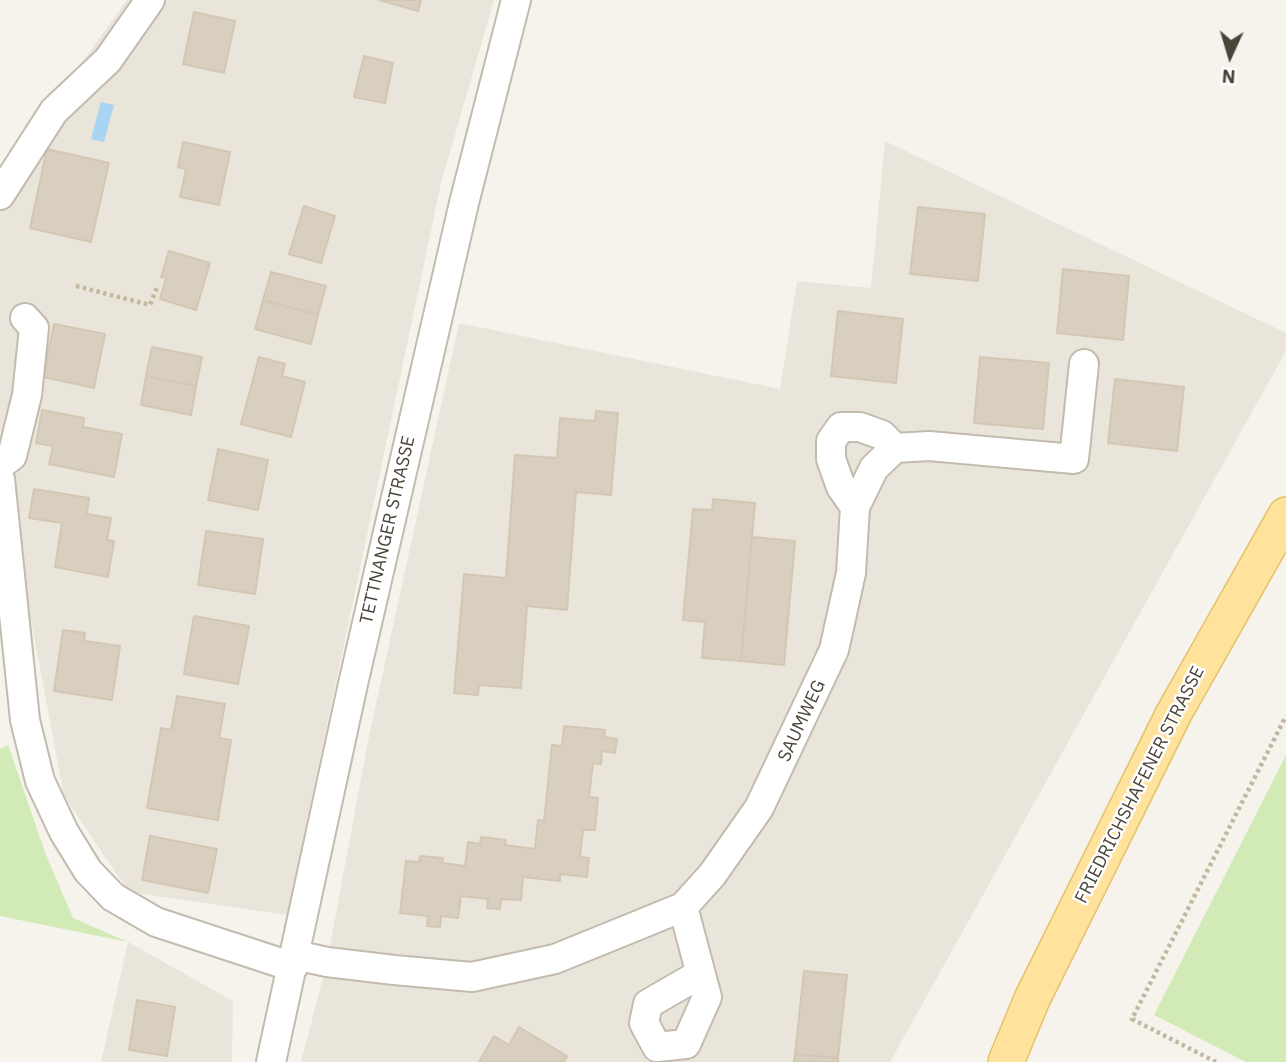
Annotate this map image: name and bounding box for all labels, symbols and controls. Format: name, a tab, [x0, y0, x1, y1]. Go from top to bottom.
north arrow	[1195, 21, 1265, 91]
text: N	[1221, 64, 1236, 89]
street label: TETTNANGER STRASSE	[356, 434, 420, 626]
street label: FRIEDRICHSHAFENER STRASSE	[1071, 663, 1209, 907]
street label: SAUMWEG	[774, 677, 830, 765]

